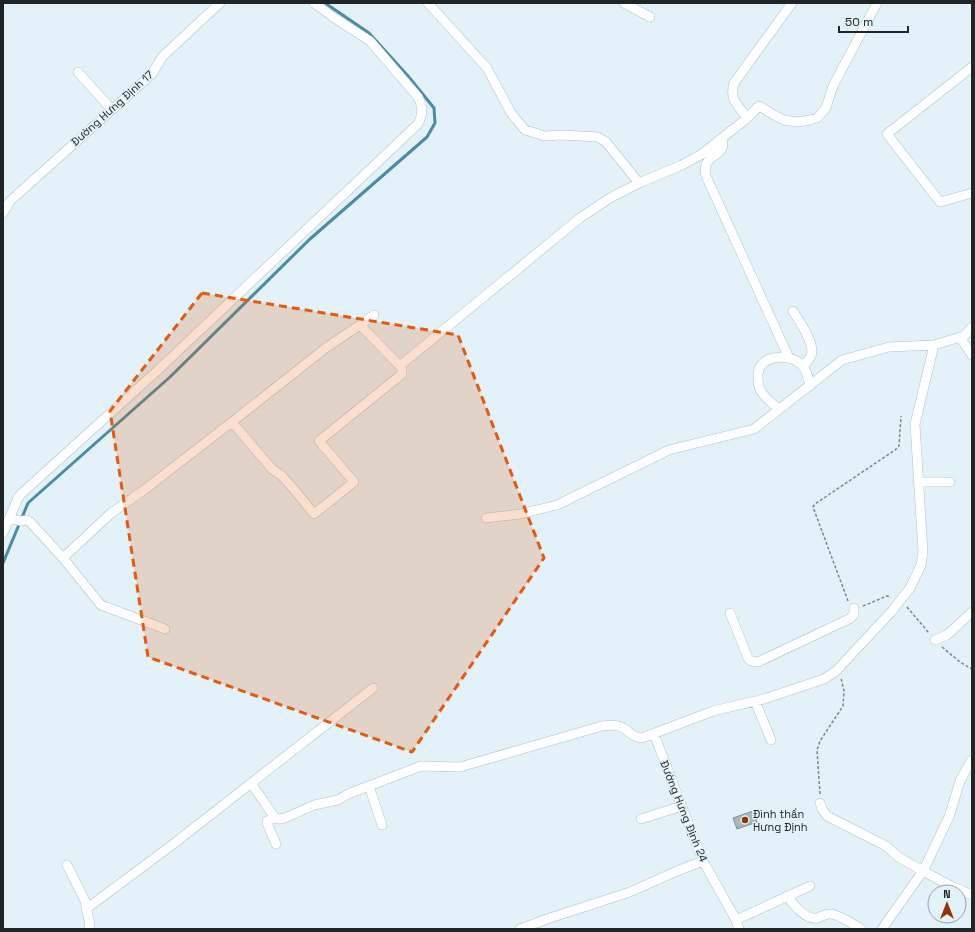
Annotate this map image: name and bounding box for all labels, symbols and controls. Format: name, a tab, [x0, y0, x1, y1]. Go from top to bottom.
scale bar	[839, 8, 908, 34]
text: 50 m	[845, 14, 873, 30]
street label: Đường Hưng Định 17	[68, 67, 156, 149]
street label: Đường Hưng Định 24	[657, 758, 711, 864]
place label: Đình thần Hưng Định	[753, 807, 808, 834]
marker: Đình thần Hưng Định	[740, 815, 750, 825]
north arrow	[927, 884, 967, 924]
text: N	[943, 887, 951, 901]

